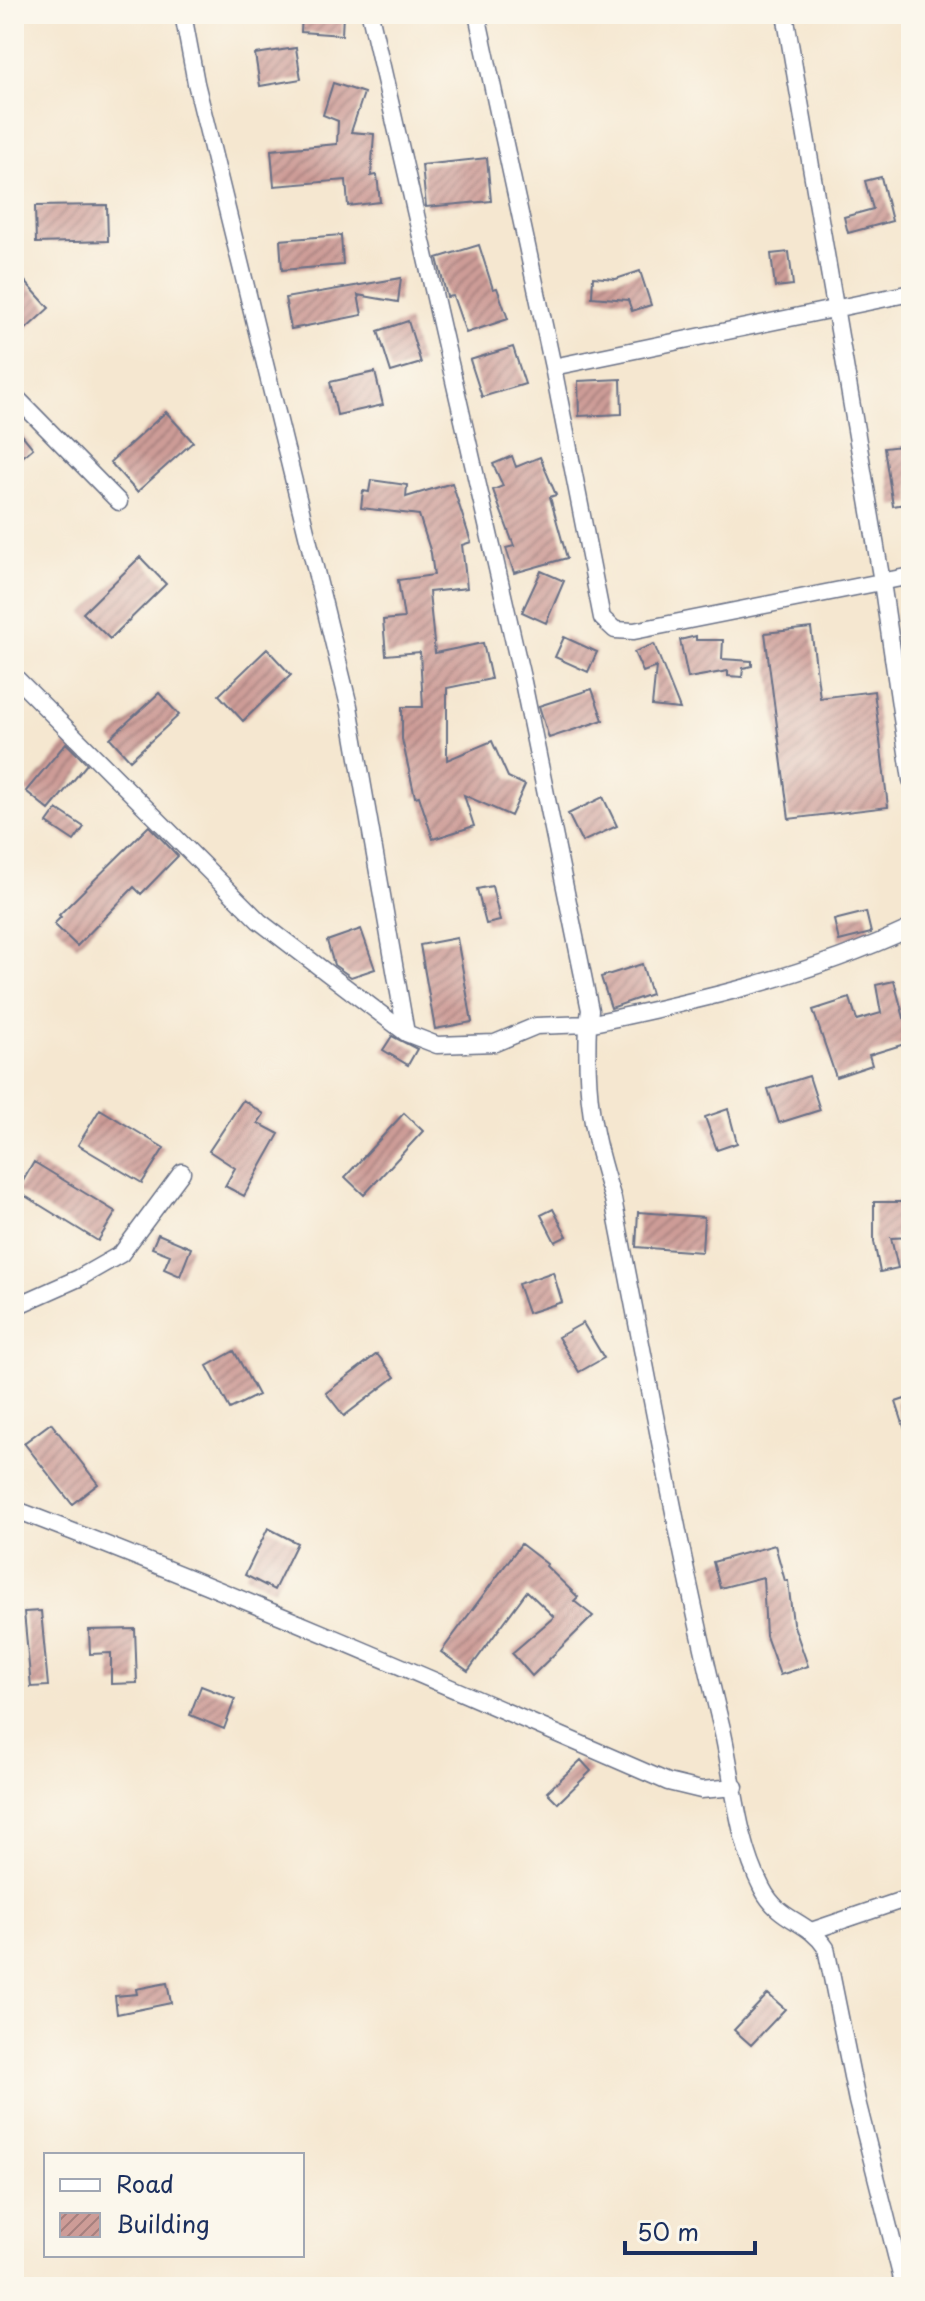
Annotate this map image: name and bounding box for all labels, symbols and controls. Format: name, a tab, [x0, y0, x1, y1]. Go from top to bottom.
legend	[44, 2153, 304, 2257]
text: Road	[116, 2165, 174, 2201]
text: Building	[116, 2205, 210, 2241]
scale bar	[625, 2205, 755, 2255]
text: 50 m	[637, 2213, 699, 2249]

